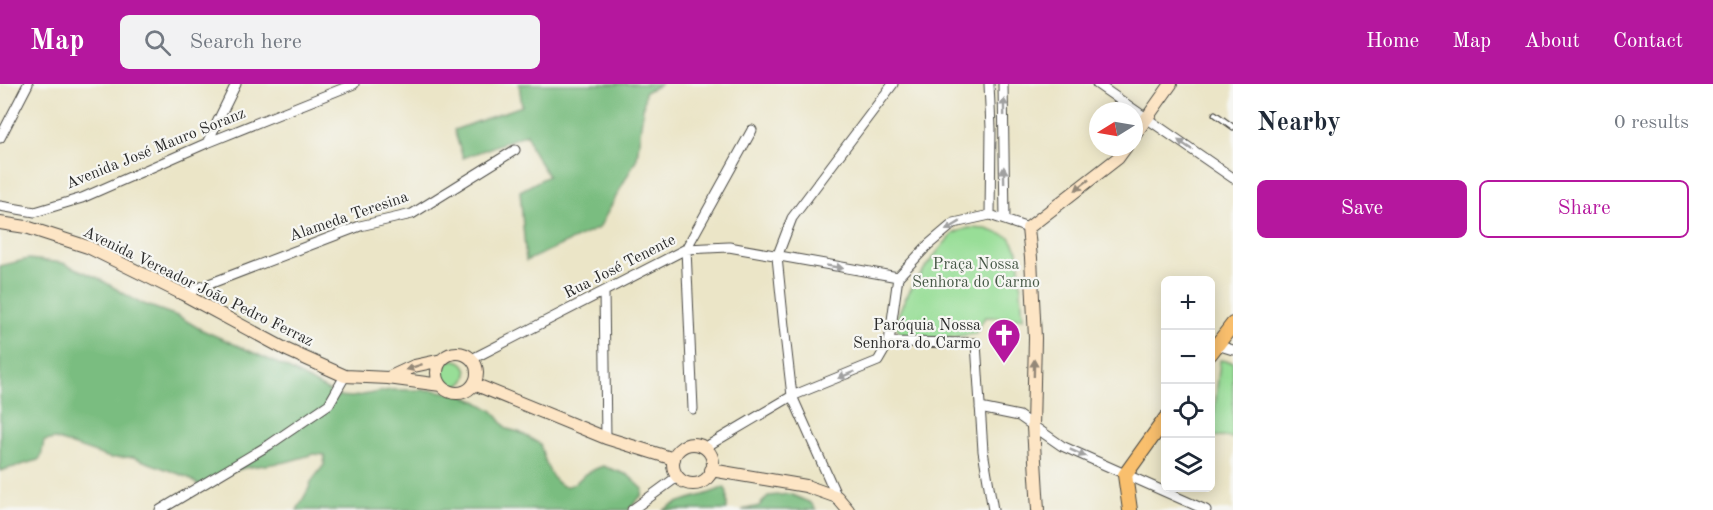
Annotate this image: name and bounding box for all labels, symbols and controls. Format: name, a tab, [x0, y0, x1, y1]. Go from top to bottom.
search box	[120, 15, 540, 69]
icon: search	[141, 26, 174, 59]
text: Map	[30, 28, 84, 56]
text: Search here	[189, 31, 302, 53]
text: Home	[1366, 31, 1419, 52]
text: Map	[1452, 31, 1491, 52]
text: About	[1524, 31, 1580, 52]
text: Contact	[1613, 31, 1683, 52]
one-way arrow	[999, 97, 1008, 116]
north arrow	[1089, 102, 1143, 156]
street label: Avenida José Mauro Soranz	[64, 106, 248, 192]
text: Nearby	[1257, 110, 1341, 136]
text: 0 results	[1614, 113, 1689, 133]
one-way arrow	[1177, 139, 1193, 151]
one-way arrow	[1000, 165, 1009, 184]
one-way arrow	[1074, 179, 1090, 192]
button: Save	[1257, 180, 1467, 238]
button: Share	[1479, 180, 1689, 238]
street label: Alameda Teresina	[287, 189, 411, 245]
one-way arrow	[944, 221, 961, 231]
street label: Avenida Vereador João Pedro Ferraz	[80, 224, 316, 350]
street label: Rua José Tenente	[562, 232, 678, 302]
park label: Praça Nossa Senhora do Carmo	[912, 257, 1040, 291]
one-way arrow	[826, 262, 845, 271]
map controls	[1161, 276, 1215, 492]
button: +	[1161, 276, 1215, 330]
church icon: Paróquia Nossa Senhora do Carmo	[986, 317, 1022, 364]
place label: Paróquia Nossa Senhora do Carmo	[853, 318, 981, 352]
button: −	[1161, 330, 1215, 384]
one-way arrow	[1029, 359, 1039, 378]
one-way arrow	[405, 363, 423, 372]
one-way arrow	[837, 371, 855, 380]
button: locate	[1161, 384, 1215, 438]
button: layers	[1161, 438, 1215, 492]
one-way arrow	[1069, 449, 1086, 458]

